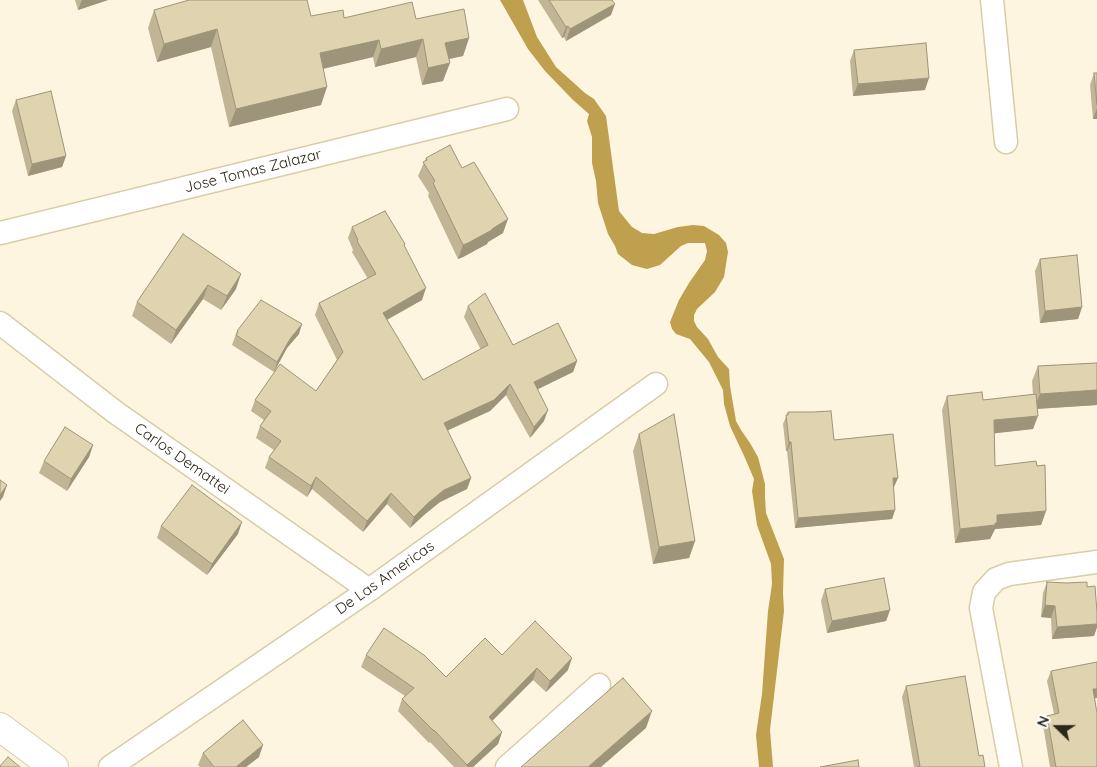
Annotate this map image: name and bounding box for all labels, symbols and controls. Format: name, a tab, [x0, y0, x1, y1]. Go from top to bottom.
street label: Jose Tomas Zalazar	[183, 145, 323, 197]
street label: Carlos Demattei	[131, 419, 233, 499]
street label: De Las Americas	[332, 537, 438, 619]
north arrow	[1032, 702, 1082, 752]
text: N	[1033, 713, 1053, 730]

